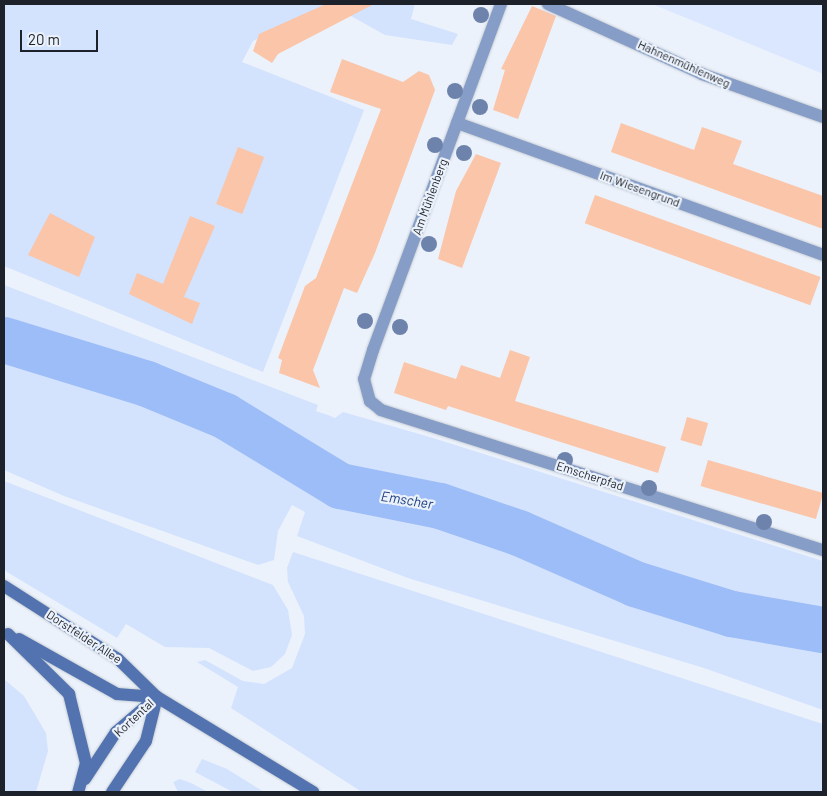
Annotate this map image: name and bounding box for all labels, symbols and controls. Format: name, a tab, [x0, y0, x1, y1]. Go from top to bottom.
scale bar	[22, 20, 100, 52]
text: 20 m	[28, 30, 60, 48]
street label: Hahnenmühlenweg	[636, 37, 732, 91]
street label: Am Mühlenberg	[410, 157, 450, 237]
street label: Im Wiesengrund	[598, 168, 682, 210]
street label: Emscherpfad	[555, 458, 625, 494]
water label: Emscher	[380, 488, 434, 512]
street label: Dorstfelder Allee	[44, 607, 124, 667]
street label: Kortental	[111, 696, 157, 740]

